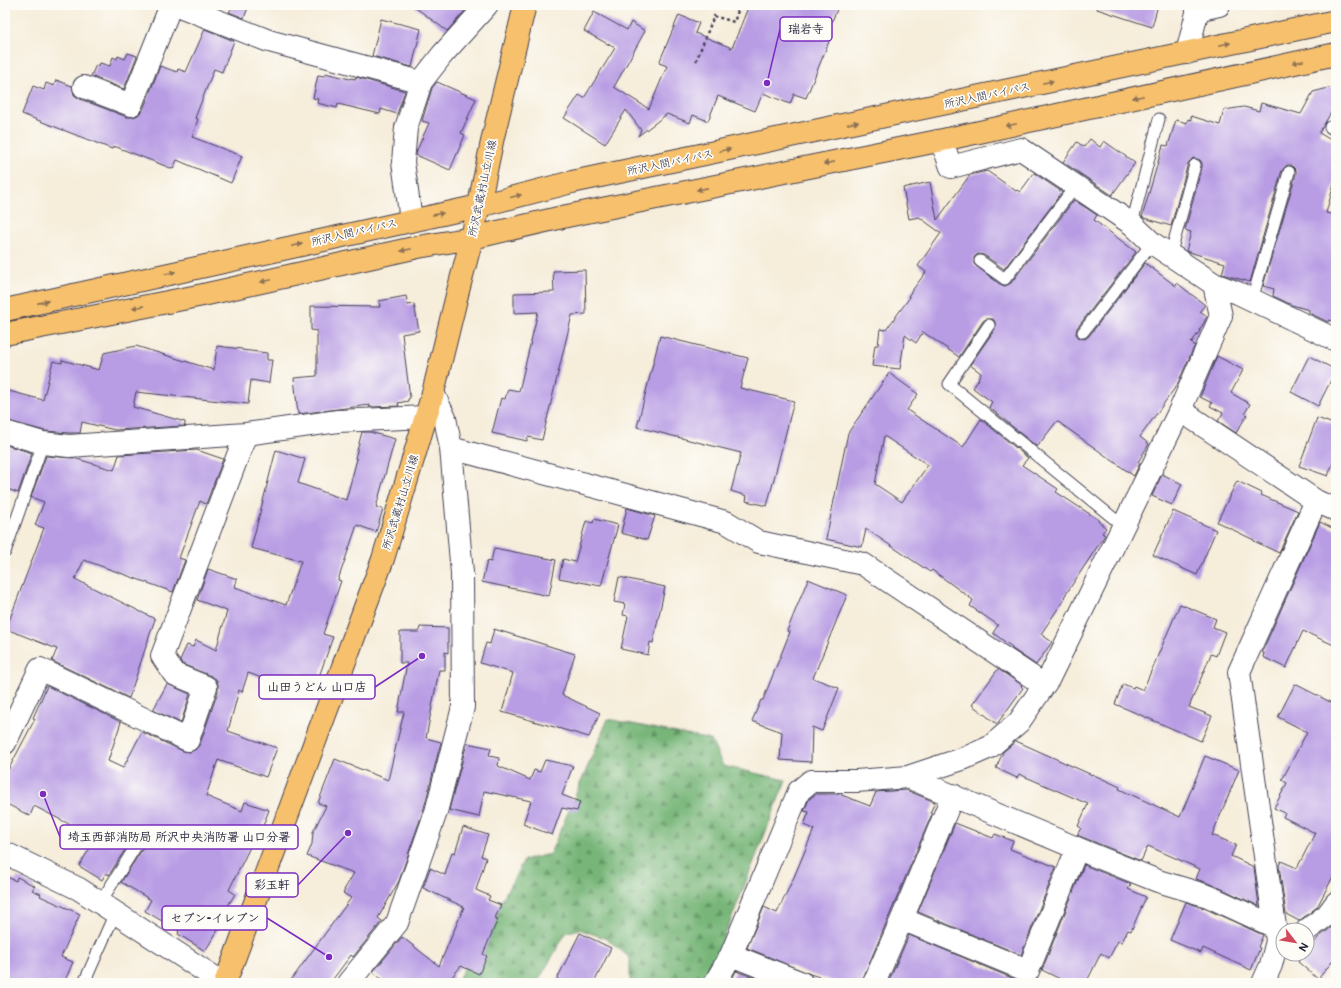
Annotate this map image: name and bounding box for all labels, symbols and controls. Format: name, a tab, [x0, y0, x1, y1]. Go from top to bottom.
callout: 瑞岩寺	[780, 17, 832, 41]
text: 瑞岩寺	[788, 22, 824, 37]
one-way arrow	[1219, 41, 1231, 47]
one-way arrow	[1292, 60, 1304, 66]
one-way arrow	[1042, 78, 1054, 84]
street label: 所沢入間バイパス	[943, 80, 1031, 111]
one-way arrow	[1132, 94, 1144, 100]
one-way arrow	[846, 120, 859, 126]
one-way arrow	[1005, 122, 1017, 128]
street label: 所沢武蔵村山立川線	[466, 138, 499, 238]
street label: 所沢入間バイパス	[626, 147, 714, 178]
one-way arrow	[719, 147, 732, 153]
one-way arrow	[823, 160, 835, 166]
one-way arrow	[695, 186, 708, 192]
one-way arrow	[510, 193, 523, 199]
one-way arrow	[431, 211, 444, 217]
street label: 所沢入間バイパス	[310, 216, 398, 249]
one-way arrow	[291, 242, 303, 248]
one-way arrow	[400, 247, 412, 253]
one-way arrow	[164, 270, 176, 276]
one-way arrow	[259, 278, 272, 284]
one-way arrow	[37, 298, 49, 304]
one-way arrow	[132, 305, 144, 311]
street label: 所沢武蔵村山立川線	[380, 453, 421, 551]
callout: 山田うどん 山口店	[259, 675, 375, 699]
text: 山田うどん 山口店	[267, 680, 367, 695]
callout: 埼玉西部消防局 所沢中央消防署 山口分署	[60, 825, 298, 849]
text: 埼玉西部消防局 所沢中央消防署 山口分署	[68, 830, 290, 845]
callout: 彩玉軒	[246, 873, 298, 897]
text: 彩玉軒	[254, 878, 290, 893]
callout: セブン-イレブン	[162, 906, 267, 930]
text: セブン-イレブン	[171, 911, 259, 926]
north arrow	[1275, 922, 1315, 962]
text: N	[1295, 940, 1311, 954]

